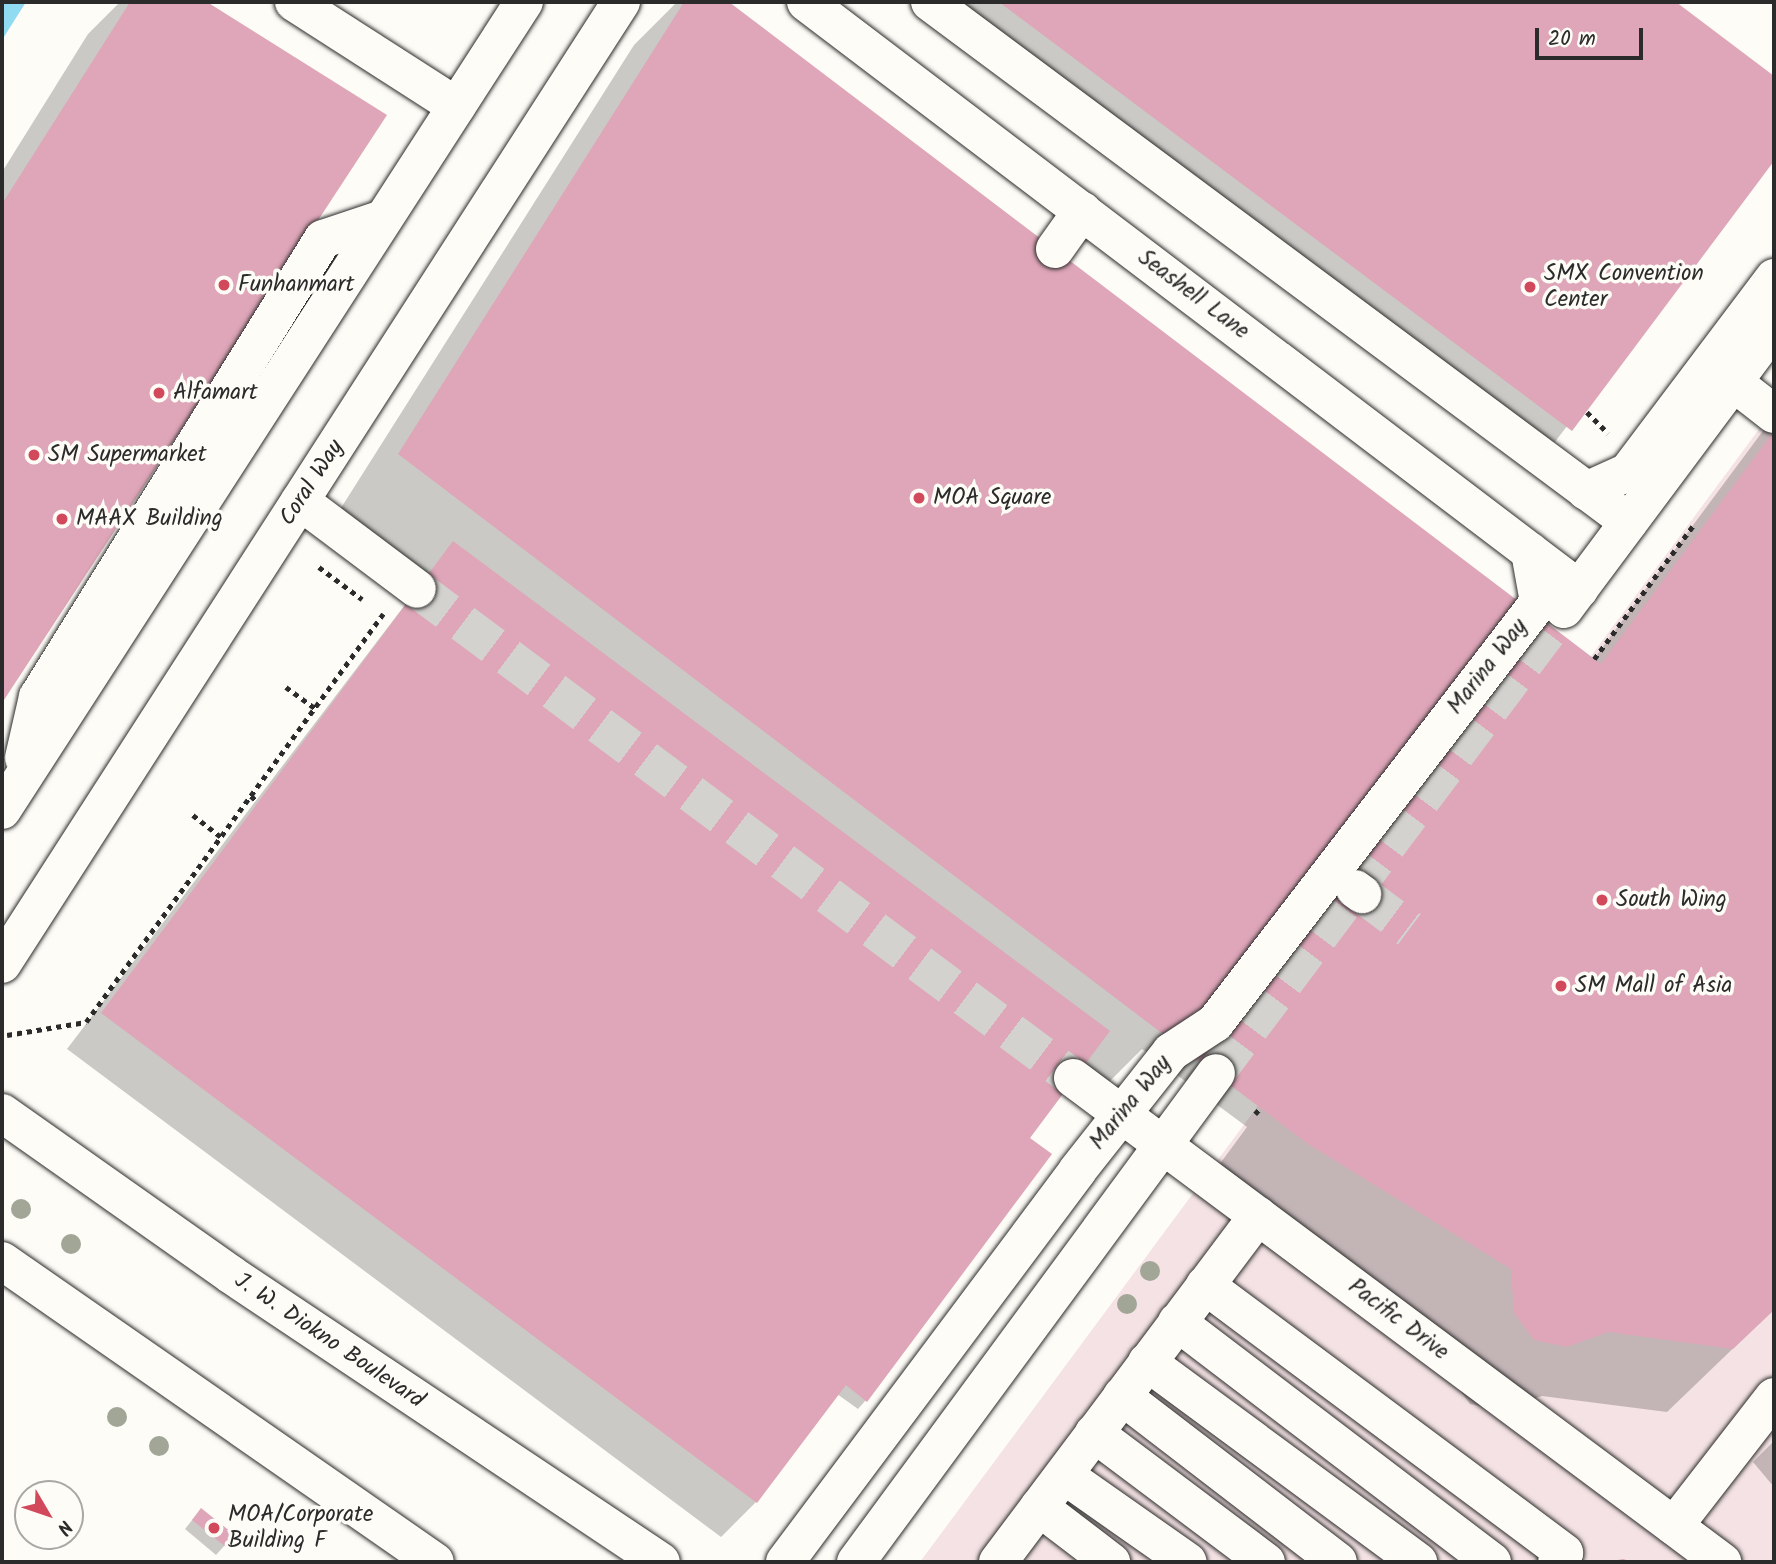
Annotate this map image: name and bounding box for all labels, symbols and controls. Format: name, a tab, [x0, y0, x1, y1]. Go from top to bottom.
scale bar	[1538, 14, 1646, 58]
text: 20 m	[1548, 23, 1596, 56]
street label: Seashell Lane	[1132, 244, 1254, 346]
place label: SMX Convention Center	[1544, 260, 1704, 314]
place label: Funhanmart	[238, 271, 354, 299]
marker: Funhanmart	[216, 277, 232, 293]
marker: SMX Convention Center	[1522, 279, 1538, 295]
place label: Alfamart	[173, 379, 258, 407]
marker: Alfamart	[151, 385, 167, 401]
street label: Coral Way	[274, 435, 350, 531]
place label: SM Supermarket	[48, 441, 207, 469]
marker: SM Supermarket	[26, 447, 42, 463]
place label: MOA Square	[933, 484, 1051, 512]
marker: MOA Square	[911, 490, 927, 506]
place label: MAAX Building	[76, 505, 223, 533]
marker: MAAX Building	[54, 511, 70, 527]
street label: Marina Way	[1442, 614, 1534, 720]
place label: South Wing	[1616, 886, 1727, 914]
marker: South Wing	[1594, 892, 1610, 908]
place label: SM Mall of Asia	[1575, 972, 1732, 1000]
marker: SM Mall of Asia	[1553, 978, 1569, 994]
street label: Marina Way	[1084, 1050, 1178, 1156]
street label: J. W. Diokno Boulevard	[229, 1267, 429, 1415]
street label: Pacific Drive	[1342, 1273, 1454, 1367]
north arrow	[14, 1480, 84, 1550]
place label: MOA/Corporate Building F	[228, 1501, 373, 1555]
text: N	[48, 1513, 79, 1541]
marker: MOA/Corporate Building F	[206, 1520, 222, 1536]

